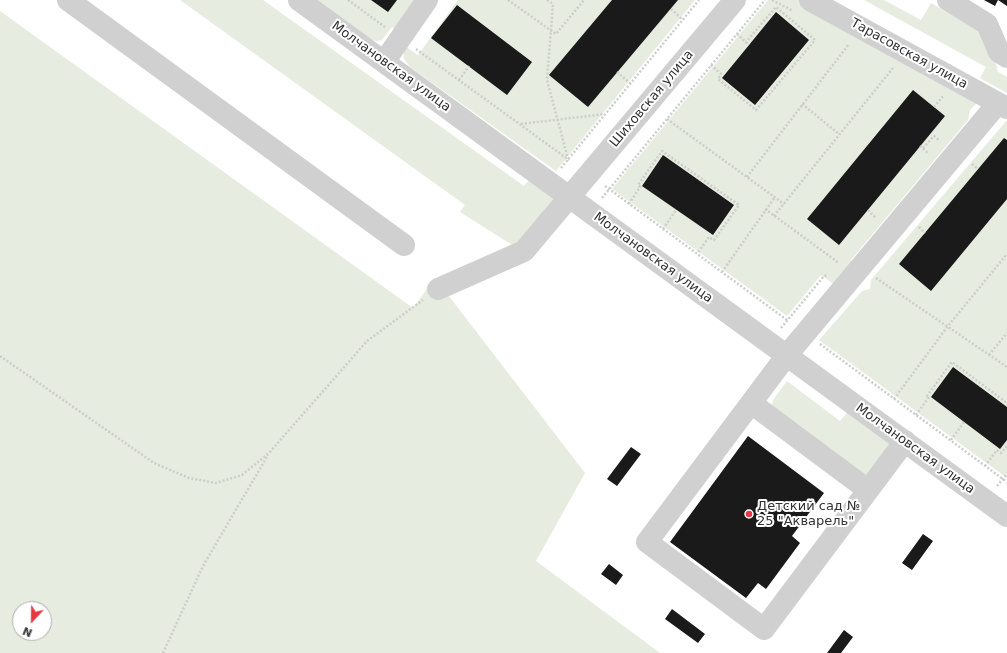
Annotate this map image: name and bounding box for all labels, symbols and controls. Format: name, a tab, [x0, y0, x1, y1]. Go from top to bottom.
street label: Тарасовская улица	[848, 15, 970, 93]
street label: Молчановская улица	[328, 19, 454, 115]
street label: Шиховская улица	[607, 47, 697, 151]
street label: Молчановская улица	[590, 210, 716, 306]
street label: Молчановская улица	[852, 401, 978, 497]
place label: Детский сад № 25 "Акварель"	[757, 499, 861, 530]
marker: Детский сад № 25 "Акварель"	[744, 509, 754, 519]
north arrow	[12, 601, 52, 641]
text: N	[21, 624, 34, 639]

